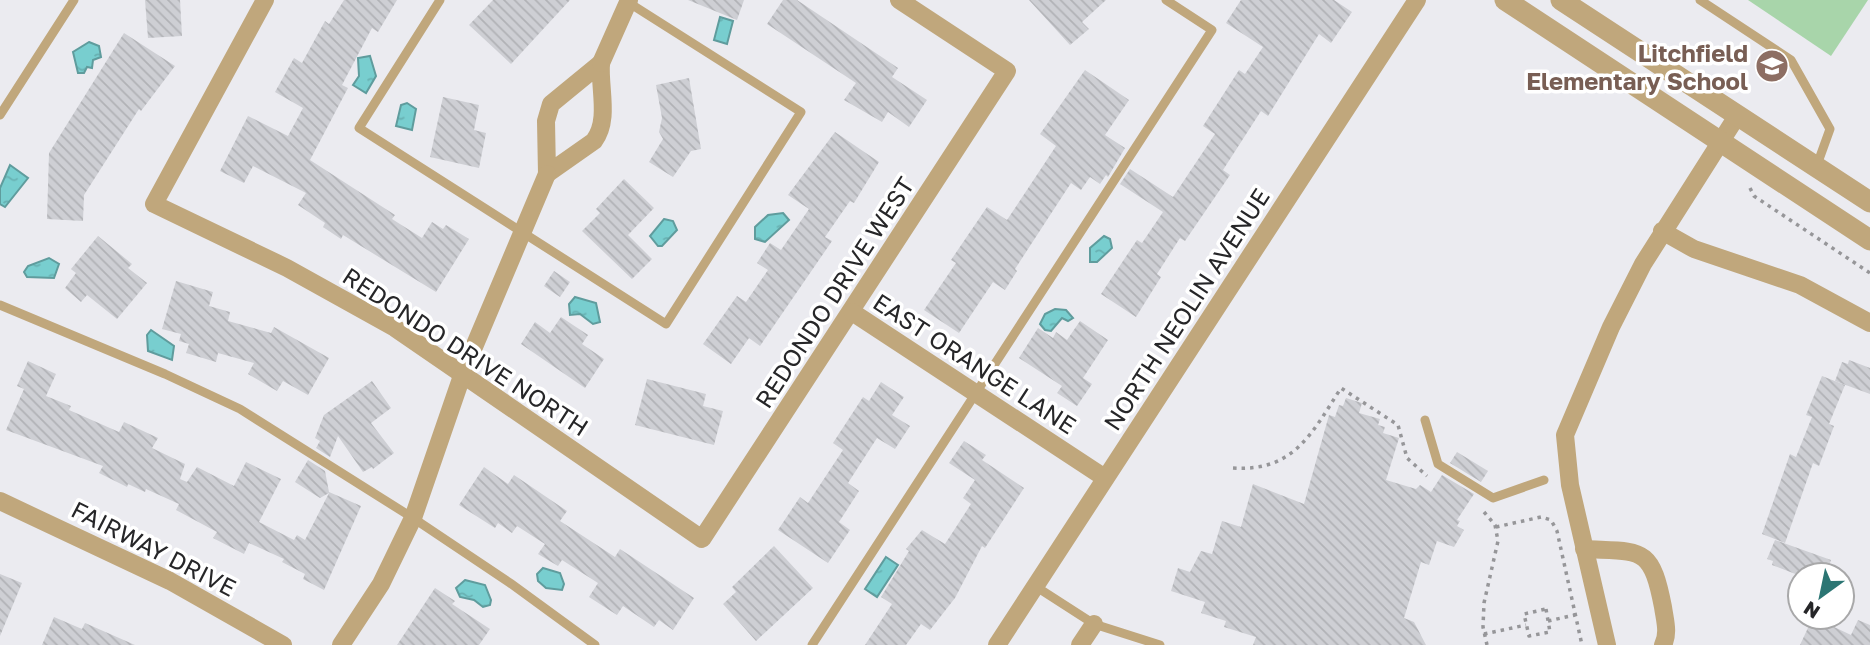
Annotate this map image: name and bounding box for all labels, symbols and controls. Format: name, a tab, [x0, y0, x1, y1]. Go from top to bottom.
place label: Litchfield Elementary School	[1526, 38, 1748, 95]
school or university icon: Litchfield Elementary School	[1753, 47, 1791, 85]
street label: REDONDO DRIVE WEST	[748, 171, 920, 413]
street label: NORTH NEOLIN AVENUE	[1097, 183, 1275, 435]
street label: REDONDO DRIVE NORTH	[338, 261, 594, 441]
street label: EAST ORANGE LANE	[868, 287, 1082, 439]
street label: FAIRWAY DRIVE	[67, 494, 241, 602]
north arrow	[1786, 561, 1856, 631]
text: N	[1799, 597, 1824, 624]

